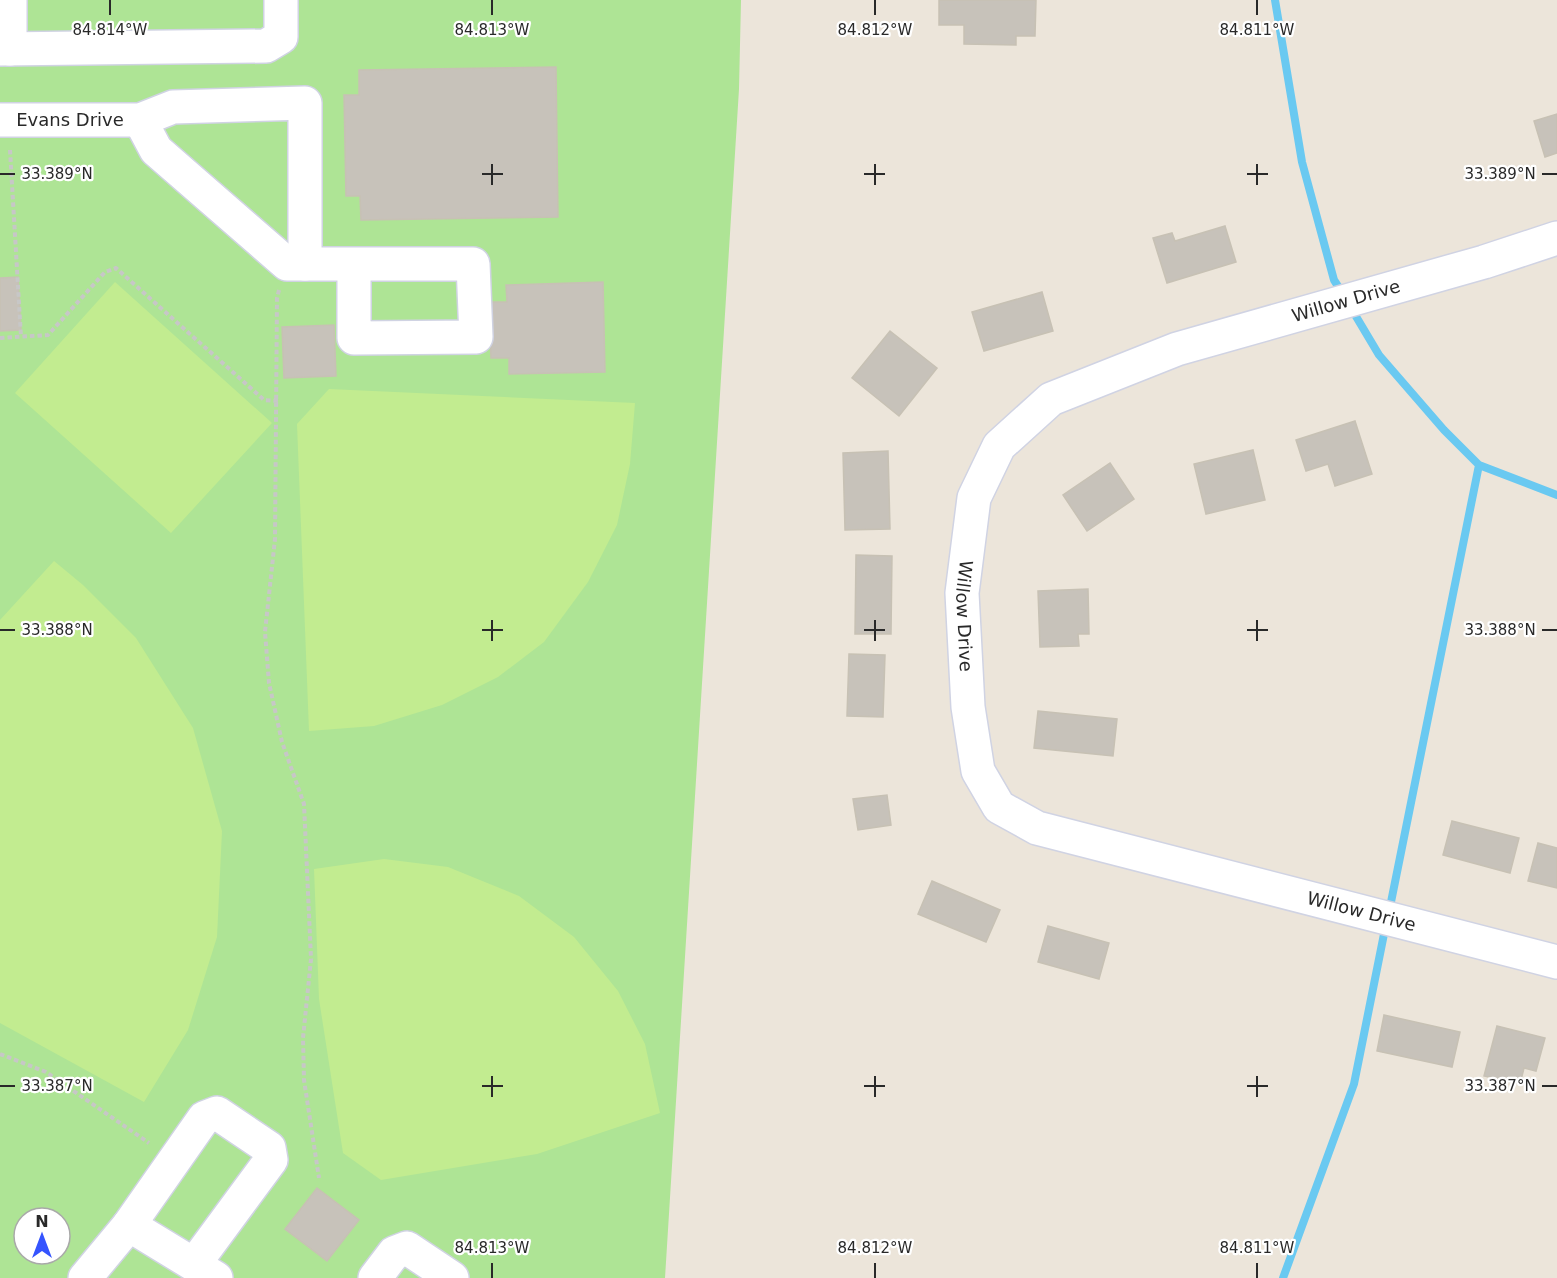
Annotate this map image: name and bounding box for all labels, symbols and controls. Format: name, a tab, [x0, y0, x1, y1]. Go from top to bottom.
text: 84.814°W	[73, 21, 148, 39]
text: 84.813°W	[455, 21, 530, 39]
text: 84.812°W	[838, 21, 913, 39]
text: 84.811°W	[1220, 21, 1295, 39]
street label: Evans Drive	[16, 109, 124, 130]
text: 33.389°N	[21, 165, 93, 183]
text: 33.389°N	[1464, 165, 1536, 183]
street label: Willow Drive	[1289, 275, 1403, 326]
street label: Willow Drive	[952, 559, 977, 672]
text: 33.388°N	[21, 621, 93, 639]
text: 33.388°N	[1464, 621, 1536, 639]
street label: Willow Drive	[1305, 887, 1418, 935]
text: 33.387°N	[21, 1077, 93, 1095]
text: 33.387°N	[1464, 1077, 1536, 1095]
north arrow	[12, 1206, 72, 1266]
text: N	[35, 1212, 49, 1231]
text: 84.813°W	[455, 1239, 530, 1257]
text: 84.812°W	[838, 1239, 913, 1257]
text: 84.811°W	[1220, 1239, 1295, 1257]

